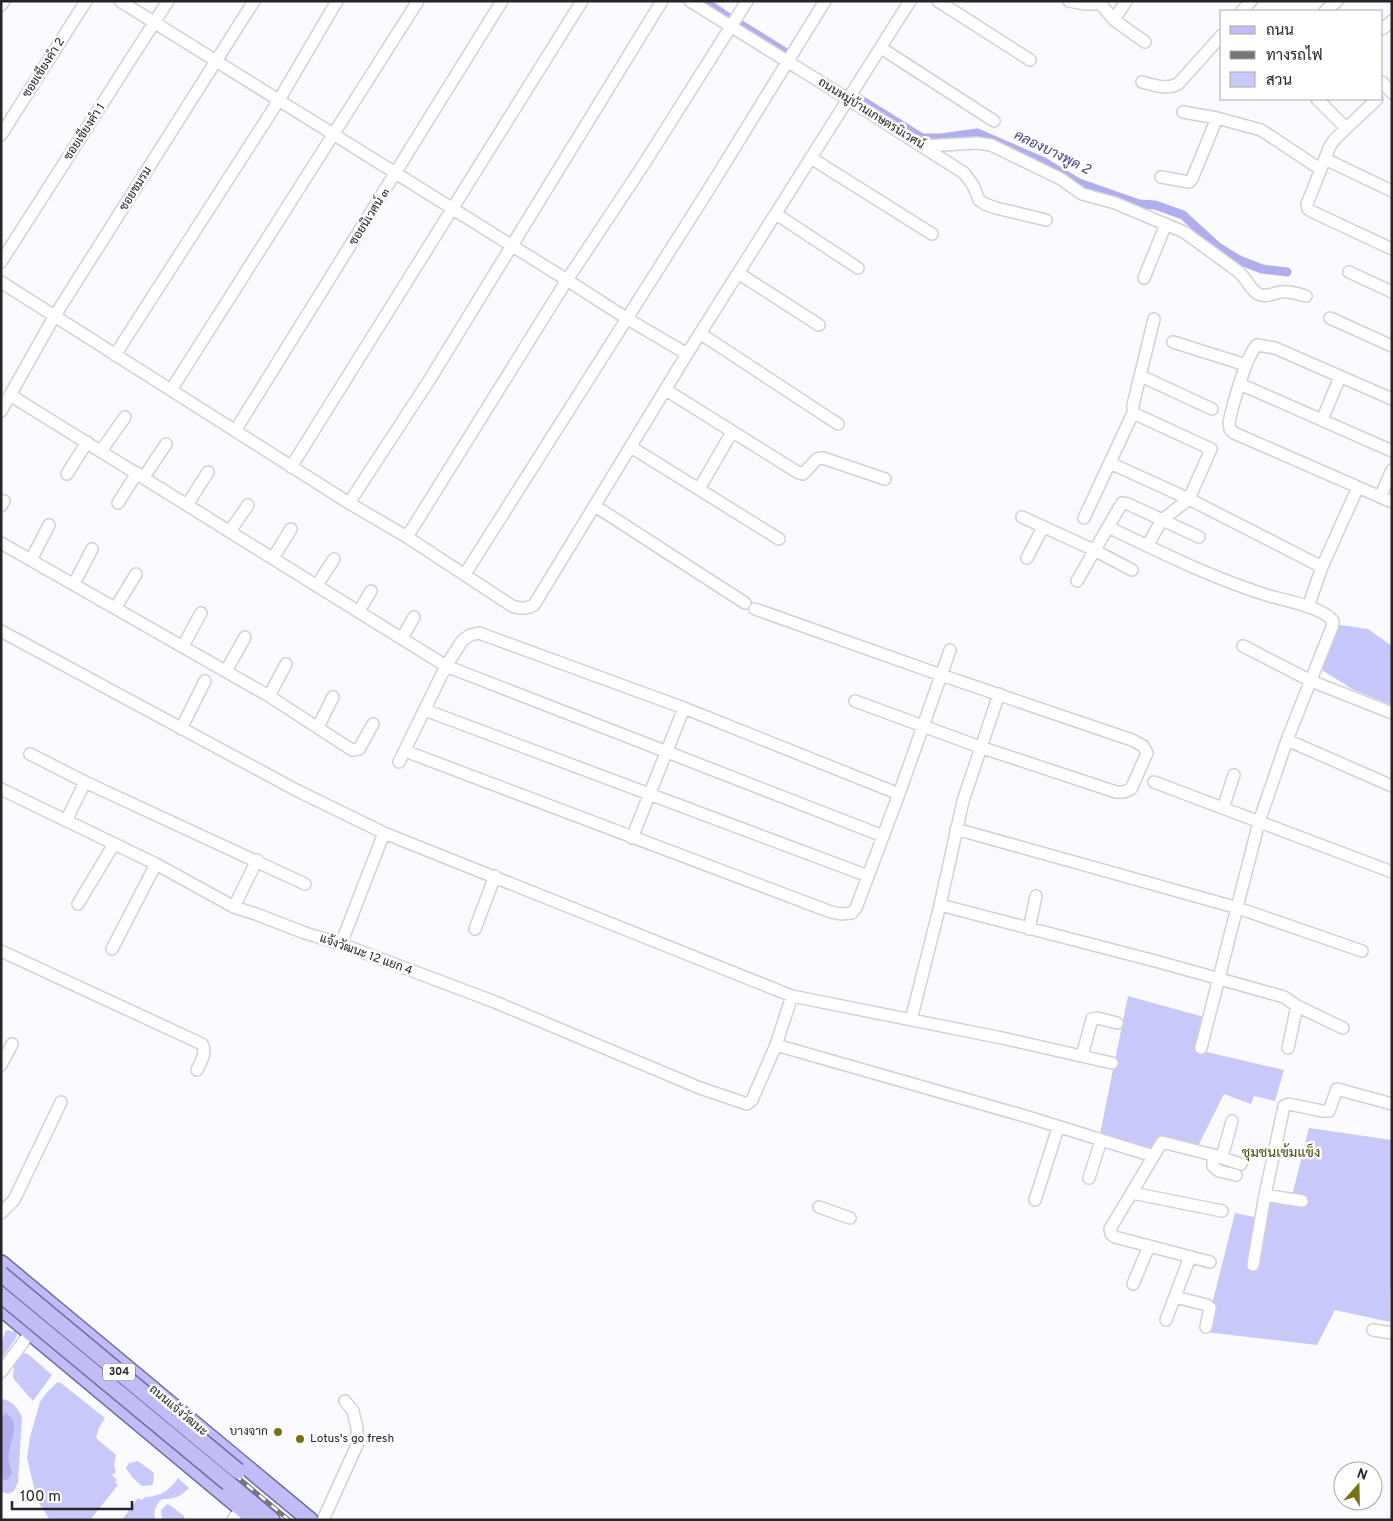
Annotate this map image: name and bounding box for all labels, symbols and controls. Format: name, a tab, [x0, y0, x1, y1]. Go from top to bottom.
legend	[1220, 10, 1383, 100]
text: ถนน	[1266, 22, 1294, 41]
street label: ซอยเชียงคำ 2	[18, 34, 69, 101]
text: ทางรถไฟ	[1266, 45, 1323, 66]
text: สวน	[1266, 72, 1292, 91]
street label: ถนนหมู่บ้านเกษตรนิเวศน์	[815, 74, 928, 153]
street label: ซอยเชียงคำ 1	[60, 100, 109, 164]
water label: คลองบางพูด 2	[1011, 127, 1094, 179]
street label: ซอยชมรม	[116, 164, 156, 214]
street label: ซอยนิเวศน์ ๓	[345, 185, 394, 249]
street label: แจ้งวัฒนะ 12 แยก 4	[317, 931, 415, 979]
district label: ชุมชนเข้มแข็ง	[1242, 1143, 1320, 1162]
road number: 304	[103, 1364, 135, 1380]
street label: ถนนแจ้งวัฒนะ	[145, 1382, 211, 1440]
place label: บางจาก	[230, 1424, 268, 1440]
marker: บางจาก	[272, 1426, 284, 1438]
place label: Lotus's go fresh	[310, 1431, 394, 1447]
marker: Lotus's go fresh	[294, 1433, 306, 1445]
north arrow	[1333, 1461, 1383, 1511]
text: N	[1354, 1465, 1370, 1485]
scale bar	[12, 1478, 132, 1510]
text: 100 m	[20, 1488, 61, 1507]

